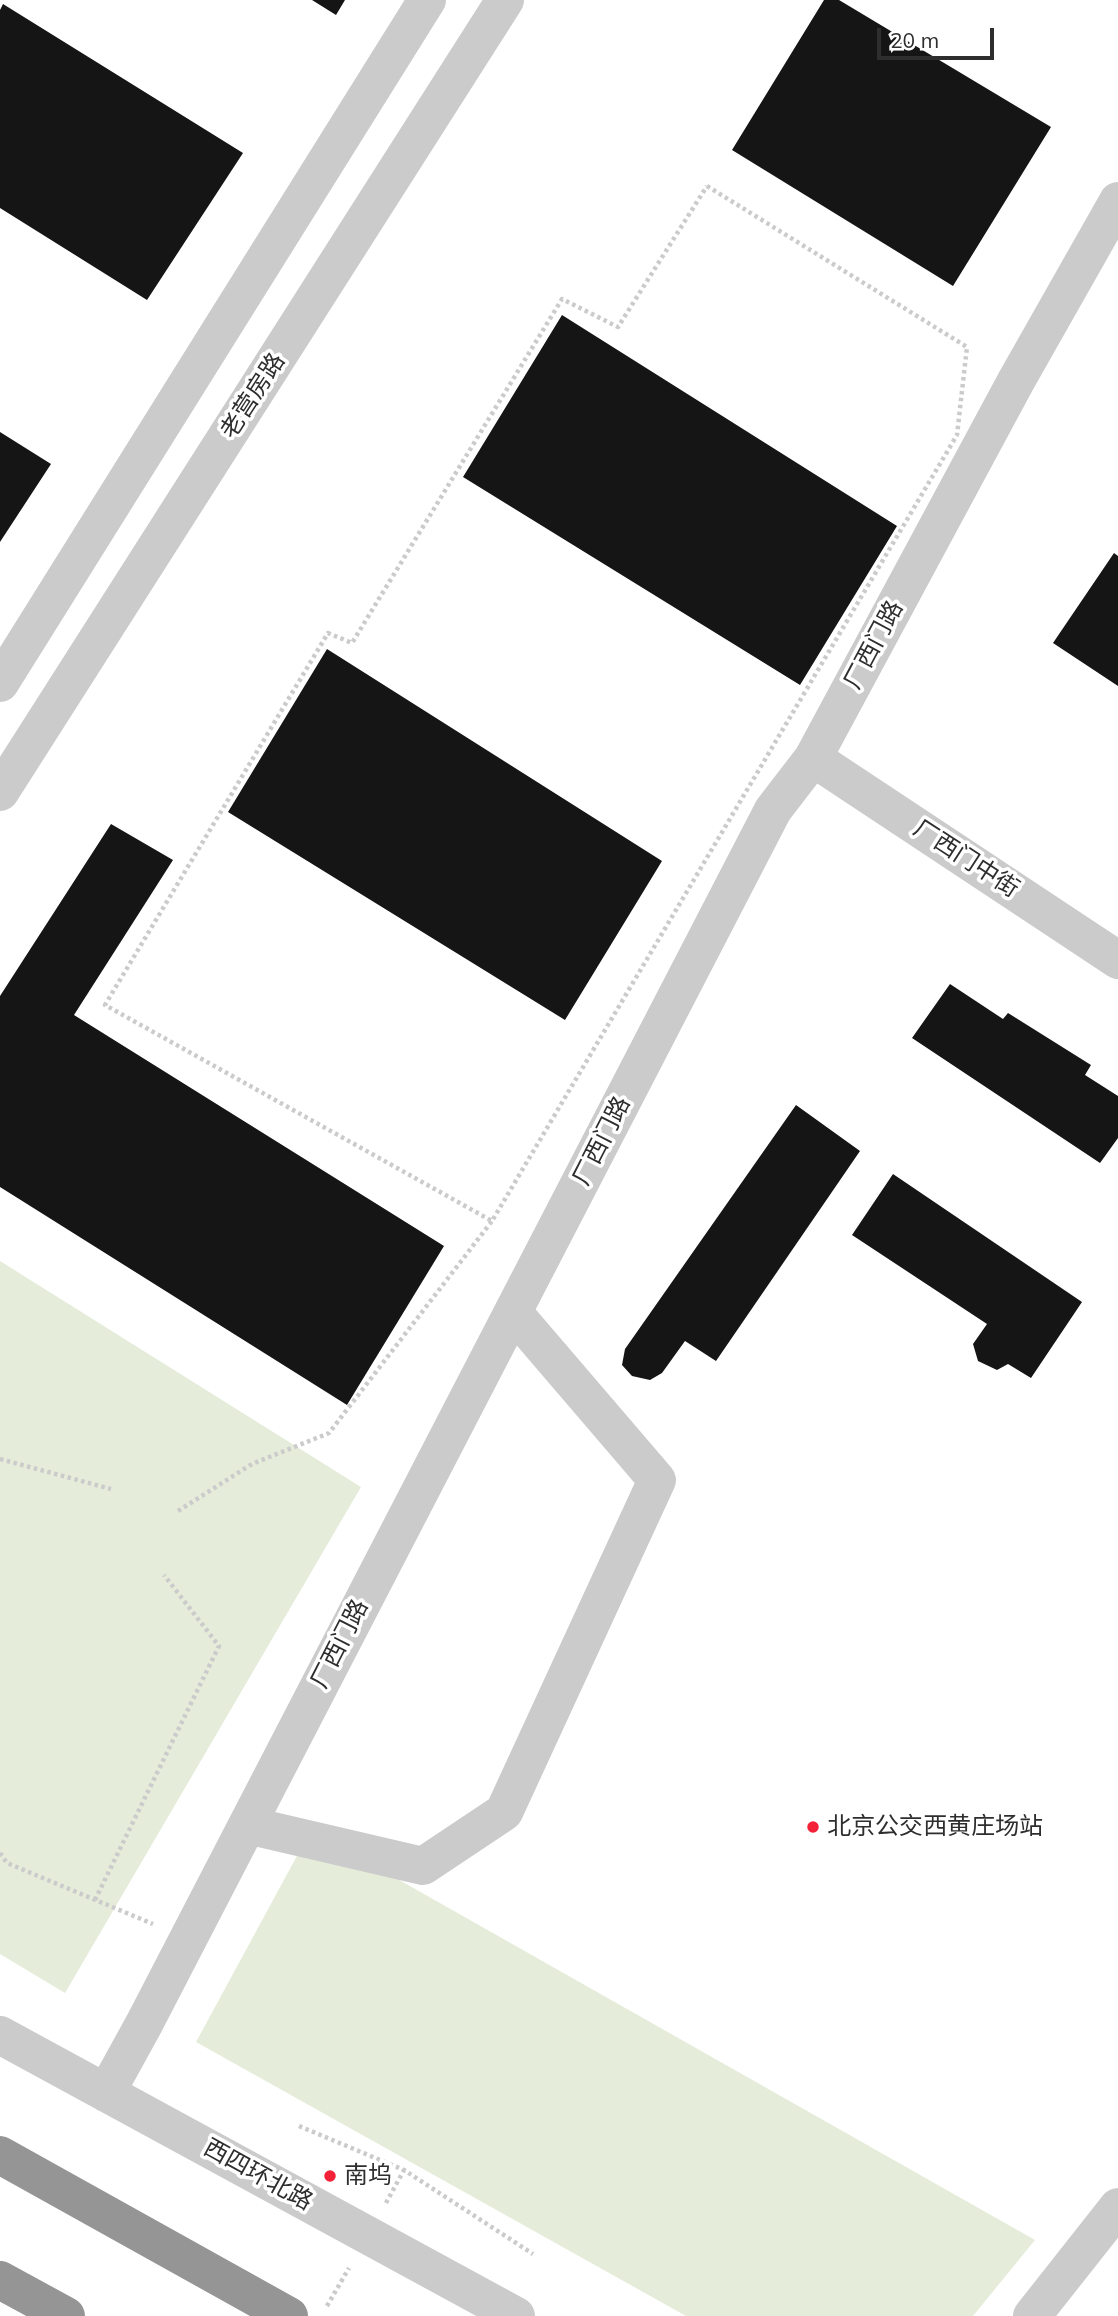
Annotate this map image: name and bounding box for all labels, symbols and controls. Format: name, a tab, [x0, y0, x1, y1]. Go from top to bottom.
scale bar	[880, 14, 997, 58]
text: 20 m	[890, 27, 939, 53]
street label: 老营房路	[215, 348, 291, 444]
street label: 厂西门路	[839, 596, 909, 694]
street label: 厂西门中街	[908, 814, 1024, 904]
street label: 厂西门路	[567, 1092, 637, 1190]
street label: 厂西门路	[305, 1595, 375, 1693]
place label: 北京公交西黄庄场站	[827, 1813, 1043, 1841]
marker: 北京公交西黄庄场站	[805, 1819, 821, 1835]
street label: 西四环北路	[199, 2133, 317, 2217]
place label: 南坞	[344, 2162, 392, 2190]
marker: 南坞	[322, 2168, 338, 2184]

